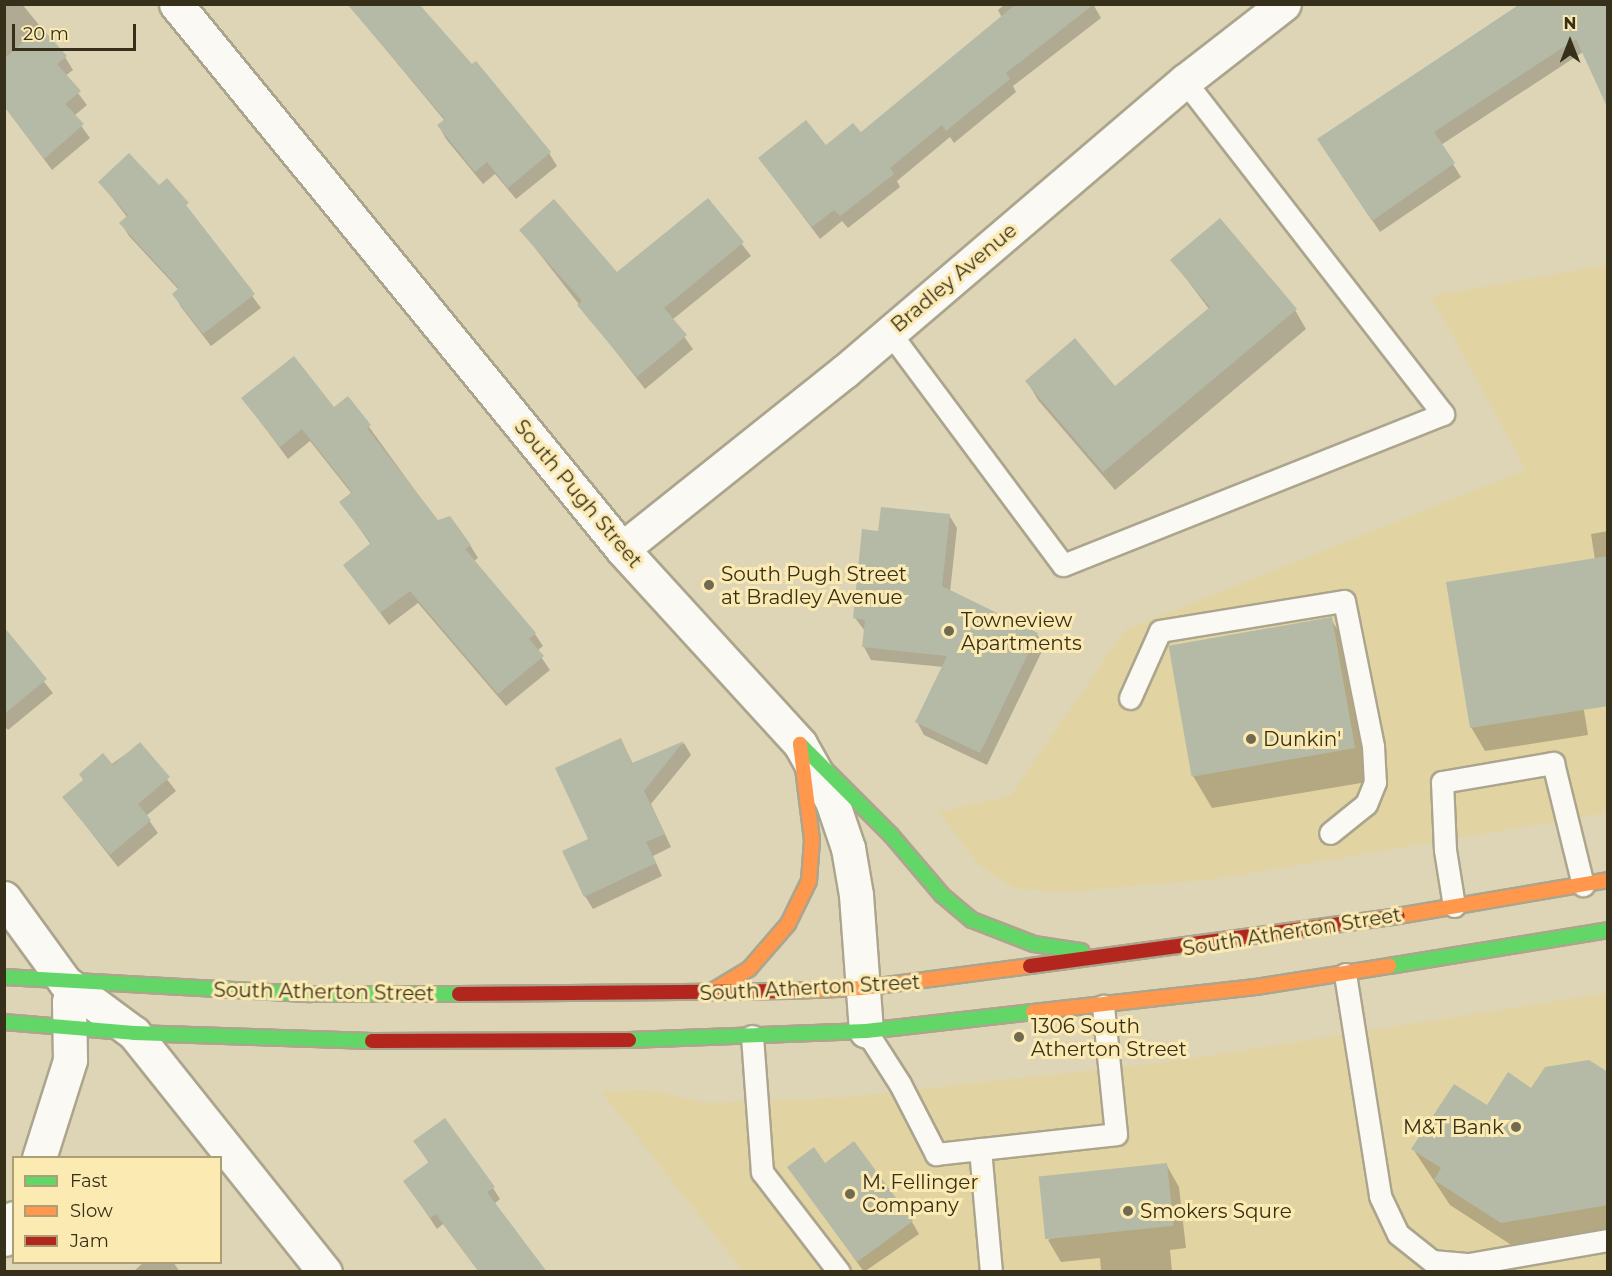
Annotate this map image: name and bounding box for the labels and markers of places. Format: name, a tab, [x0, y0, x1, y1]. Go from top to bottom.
place label: South Pugh Street at Bradley Avenue	[721, 562, 907, 609]
marker: South Pugh Street at Bradley Avenue	[702, 578, 716, 592]
place label: Towneview Apartments	[961, 608, 1082, 655]
marker: Towneview Apartments	[942, 624, 956, 638]
place label: Dunkin'	[1263, 727, 1341, 751]
marker: Dunkin'	[1244, 732, 1258, 746]
place label: 1306 South Atherton Street	[1031, 1014, 1187, 1061]
marker: 1306 South Atherton Street	[1012, 1030, 1026, 1044]
place label: M&T Bank	[1403, 1115, 1504, 1139]
marker: M&T Bank	[1509, 1120, 1523, 1134]
place label: M. Fellinger Company	[862, 1170, 978, 1217]
marker: M. Fellinger Company	[843, 1187, 857, 1201]
place label: Smokers Squre	[1140, 1199, 1292, 1223]
marker: Smokers Squre	[1121, 1204, 1135, 1218]

